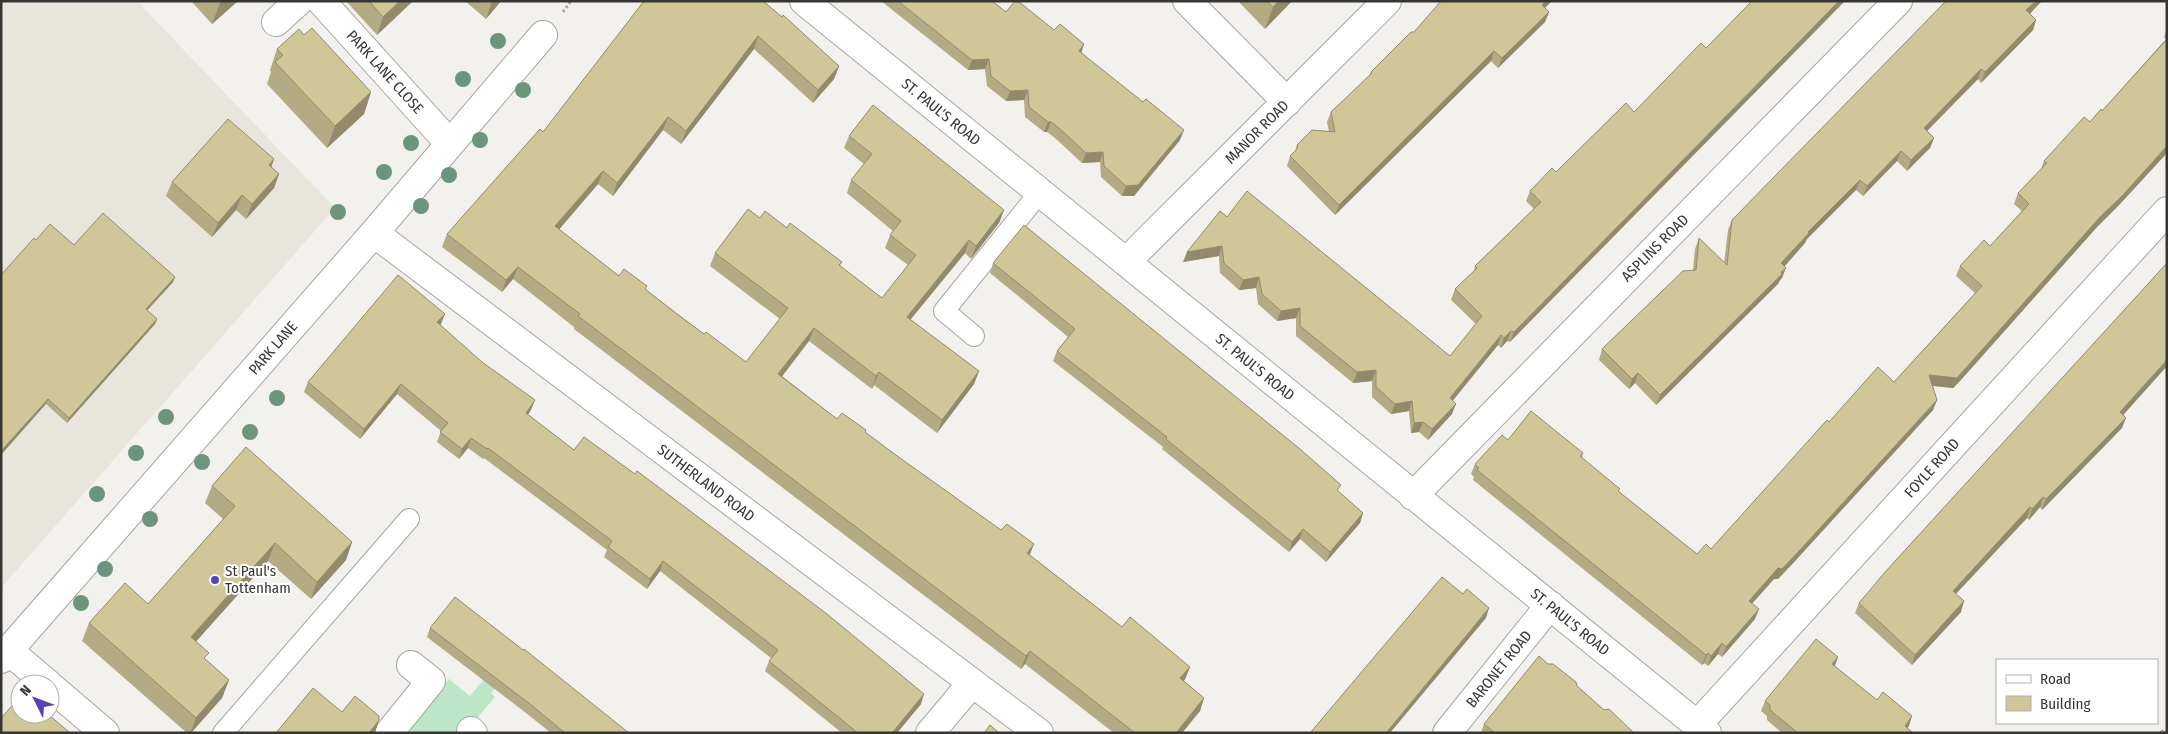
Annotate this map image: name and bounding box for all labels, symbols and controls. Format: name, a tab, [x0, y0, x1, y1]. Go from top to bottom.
street label: PARK LANE CLOSE	[343, 27, 427, 117]
street label: ST. PAUL'S ROAD	[898, 75, 984, 149]
street label: MANOR ROAD	[1221, 96, 1293, 168]
street label: ASPLINS ROAD	[1618, 211, 1692, 285]
street label: PARK LANE	[245, 318, 301, 378]
street label: ST. PAUL'S ROAD	[1212, 330, 1298, 404]
street label: FOYLE ROAD	[1901, 435, 1963, 501]
street label: SUTHERLAND ROAD	[654, 441, 758, 525]
place label: St Paul's Tottenham	[225, 562, 291, 597]
marker: St Paul's Tottenham	[209, 574, 221, 586]
street label: ST. PAUL'S ROAD	[1527, 585, 1613, 659]
street label: BARONET ROAD	[1462, 627, 1536, 711]
legend	[1996, 659, 2158, 724]
text: Road	[2040, 670, 2071, 688]
north arrow	[10, 674, 60, 724]
text: N	[17, 682, 35, 699]
text: Building	[2040, 695, 2091, 713]

